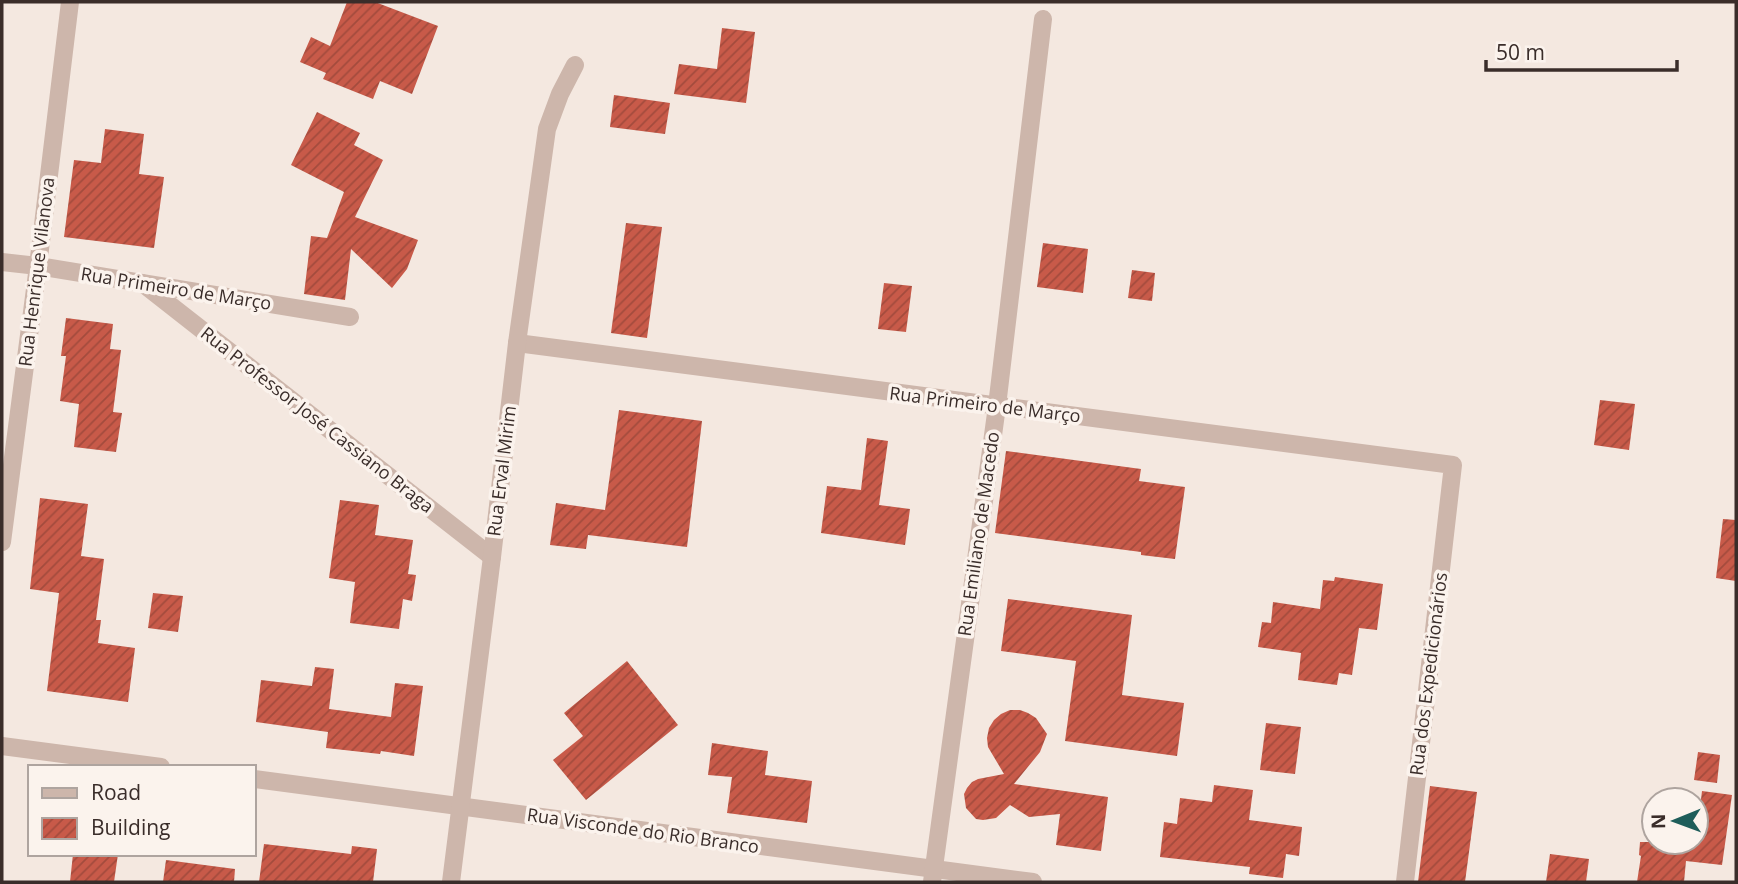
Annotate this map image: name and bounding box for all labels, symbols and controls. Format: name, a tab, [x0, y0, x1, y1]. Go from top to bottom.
scale bar	[1486, 28, 1677, 72]
text: 50 m	[1496, 38, 1545, 66]
street label: Rua Henrique Vilanova	[12, 176, 60, 368]
street label: Rua Primeiro de Março	[79, 261, 273, 315]
street label: Rua Professor José Cassiano Braga	[196, 321, 439, 518]
street label: Rua Primeiro de Março	[888, 380, 1082, 428]
street label: Rua Erval Mirim	[481, 404, 521, 538]
street label: Rua Emiliano de Macedo	[952, 430, 1004, 638]
street label: Rua dos Expedicionários	[1404, 571, 1452, 777]
legend	[28, 765, 256, 856]
text: Road	[91, 778, 141, 806]
north arrow	[1640, 786, 1710, 856]
street label: Rua Visconde do Rio Branco	[526, 802, 761, 858]
text: Building	[91, 813, 170, 841]
text: N	[1645, 813, 1671, 829]

